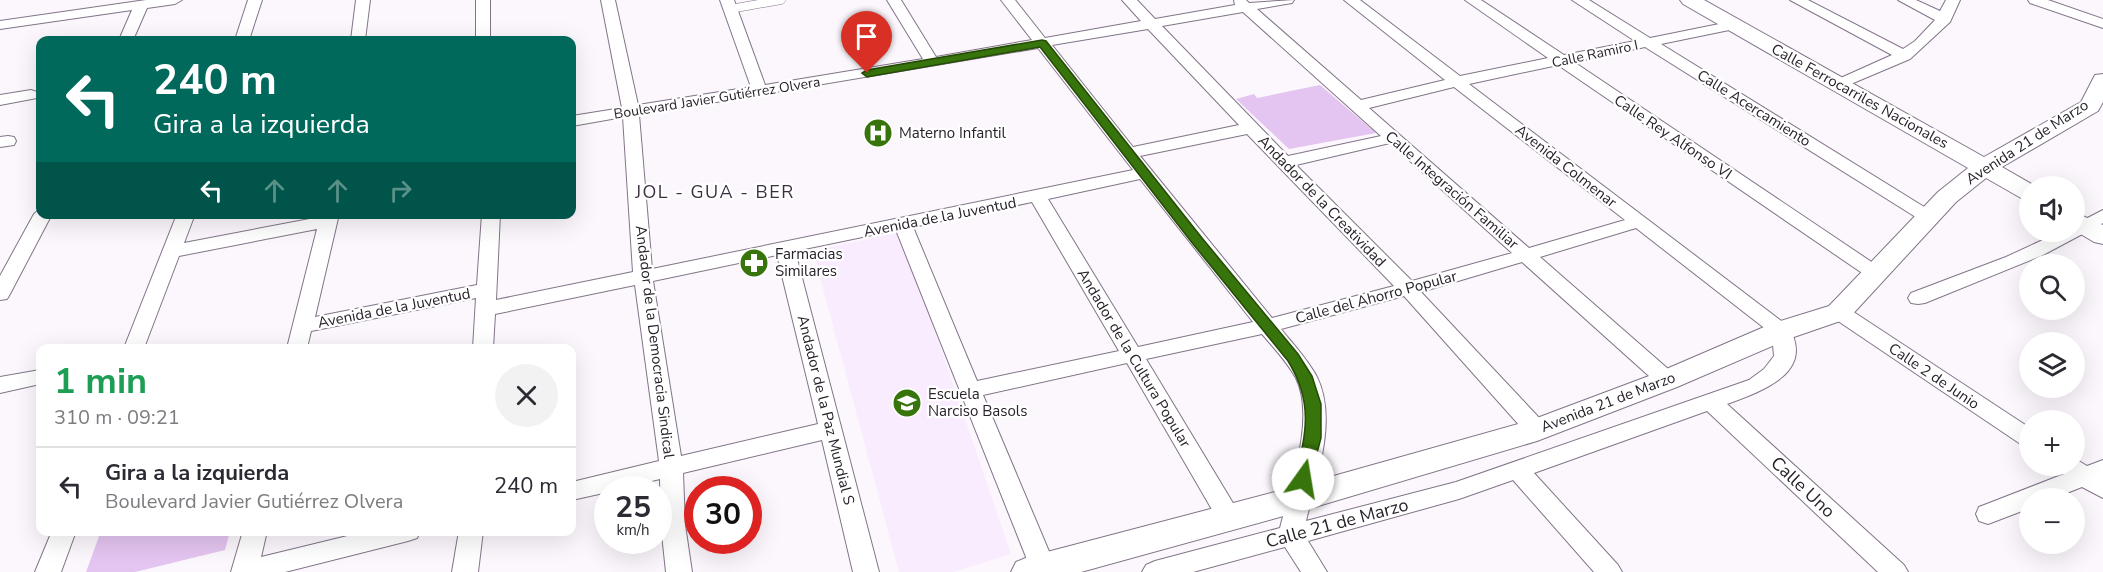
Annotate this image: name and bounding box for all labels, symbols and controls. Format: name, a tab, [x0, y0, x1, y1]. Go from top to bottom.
pin	[841, 11, 892, 73]
icon: arrive	[850, 20, 883, 53]
street label: Calle Ramiro I	[1550, 36, 1640, 72]
street label: Calle Ferrocarriles Nacionales	[1768, 39, 1952, 153]
text: 240 m	[153, 52, 277, 109]
icon: left	[54, 60, 132, 138]
street label: Calle Acercamiento	[1693, 65, 1815, 151]
street label: Boulevard Javier Gutiérrez Olvera	[612, 72, 822, 124]
street label: Calle Rey Alfonso VI	[1610, 90, 1736, 184]
street label: Avenida 21 de Marzo	[1962, 95, 2092, 189]
text: Gira a la izquierda	[153, 106, 370, 143]
hospital icon: Materno Infantil	[862, 117, 894, 149]
street label: Avenida Colmenar	[1511, 120, 1621, 212]
place label: Materno Infantil	[899, 123, 1006, 143]
street label: Calle Integración Familiar	[1381, 127, 1523, 254]
street label: Andador de la Creatividad	[1254, 131, 1390, 271]
icon: left	[195, 174, 228, 207]
icon: ahead	[258, 174, 291, 207]
icon: ahead	[321, 174, 354, 207]
icon: right	[384, 174, 417, 207]
map controls	[2019, 176, 2085, 554]
button: sound	[2019, 176, 2085, 242]
district label: JOL - GUA - BER	[634, 180, 795, 204]
street label: Avenida de la Juventud	[862, 192, 1018, 242]
street label: Andador de la Democracia Sindical	[631, 224, 679, 460]
place label: Farmacias Similares	[775, 244, 843, 281]
pharmacy icon: Farmacias Similares	[738, 247, 770, 279]
button: search	[2019, 254, 2085, 320]
street label: Andador de la Cultura Popular	[1073, 265, 1196, 452]
street label: Calle del Ahorro Popular	[1293, 266, 1460, 328]
street label: Avenida de la Juventud	[316, 283, 472, 333]
street label: Andador de la Paz Mundial S	[793, 313, 859, 507]
button: layers	[2019, 332, 2085, 398]
street label: Calle 2 de Junio	[1885, 338, 1983, 414]
text: 1 min	[54, 357, 147, 406]
button: close	[495, 364, 558, 427]
street label: Avenida 21 de Marzo	[1538, 367, 1678, 437]
place label: Escuela Narciso Basols	[928, 384, 1027, 421]
school or university icon: Escuela Narciso Basols	[891, 387, 923, 419]
text: 310 m · 09:21	[54, 404, 180, 431]
button: +	[2019, 410, 2085, 476]
position arrow	[1271, 447, 1335, 511]
street label: Calle Uno	[1766, 451, 1840, 523]
text: Gira a la izquierda	[105, 458, 289, 488]
icon: left	[54, 470, 87, 503]
text: 240 m	[494, 471, 558, 501]
speed limit sign: 30	[684, 476, 762, 554]
text: 25	[615, 487, 651, 528]
text: Boulevard Javier Gutiérrez Olvera	[105, 488, 403, 515]
button: −	[2019, 488, 2085, 554]
street label: Calle 21 de Marzo	[1263, 492, 1411, 554]
text: km/h	[616, 520, 650, 540]

